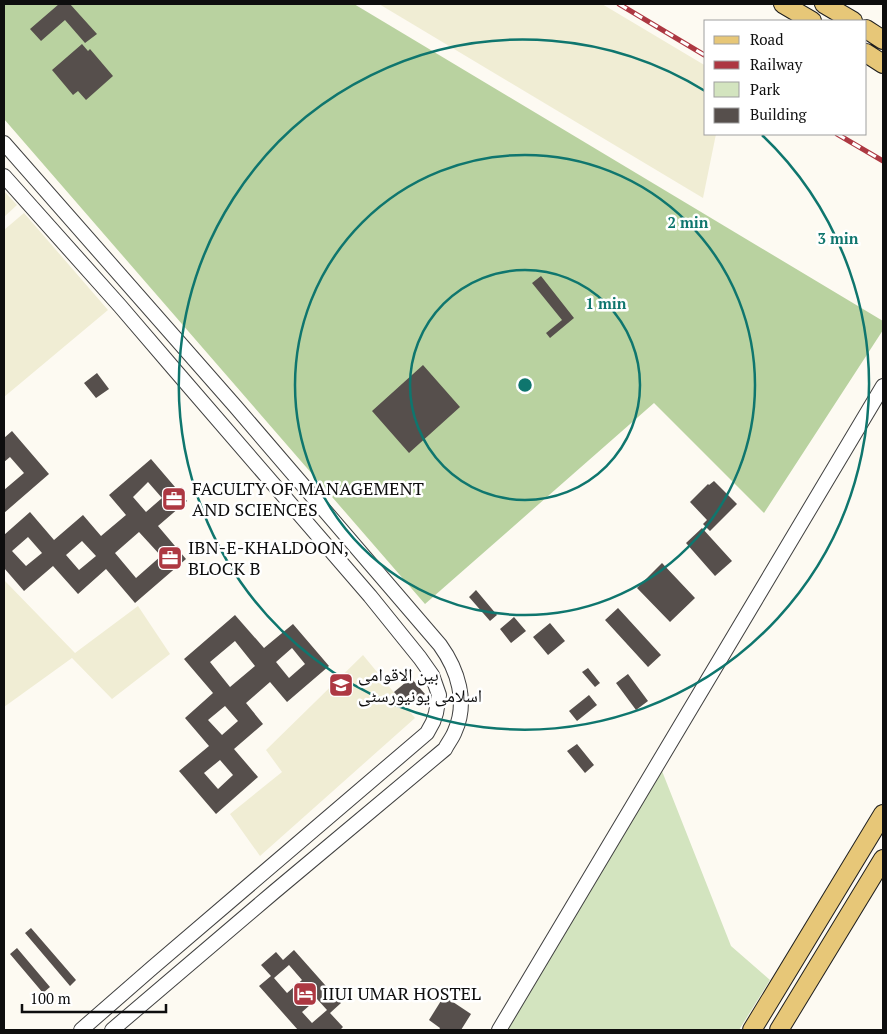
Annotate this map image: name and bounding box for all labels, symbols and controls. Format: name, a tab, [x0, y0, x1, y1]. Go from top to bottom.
legend	[704, 20, 867, 135]
text: Road	[750, 29, 783, 49]
text: Railway	[750, 54, 803, 74]
text: Park	[750, 79, 780, 99]
text: Building	[750, 104, 808, 124]
text: 2 min	[667, 212, 709, 232]
text: 3 min	[817, 228, 859, 248]
text: 1 min	[585, 293, 627, 313]
centre of rings	[516, 376, 534, 394]
place label: FACULTY OF MANAGEMENT AND SCIENCES	[192, 476, 424, 521]
office icon: FACULTY OF MANAGEMENT AND SCIENCES	[161, 486, 187, 512]
place label: IBN-E-KHALDOON, BLOCK B	[188, 535, 349, 580]
office icon: IBN-E-KHALDOON, BLOCK B	[157, 545, 183, 571]
place label: بین الاقوامی اسلامی یونیورسٹی	[358, 662, 482, 707]
school or university icon: بین الاقوامی اسلامی یونیورسٹی	[328, 672, 354, 698]
hotel icon: IIUI UMAR HOSTEL	[292, 981, 318, 1007]
place label: IIUI UMAR HOSTEL	[322, 981, 481, 1005]
scale bar	[22, 982, 166, 1014]
text: 100 m	[30, 988, 71, 1008]

